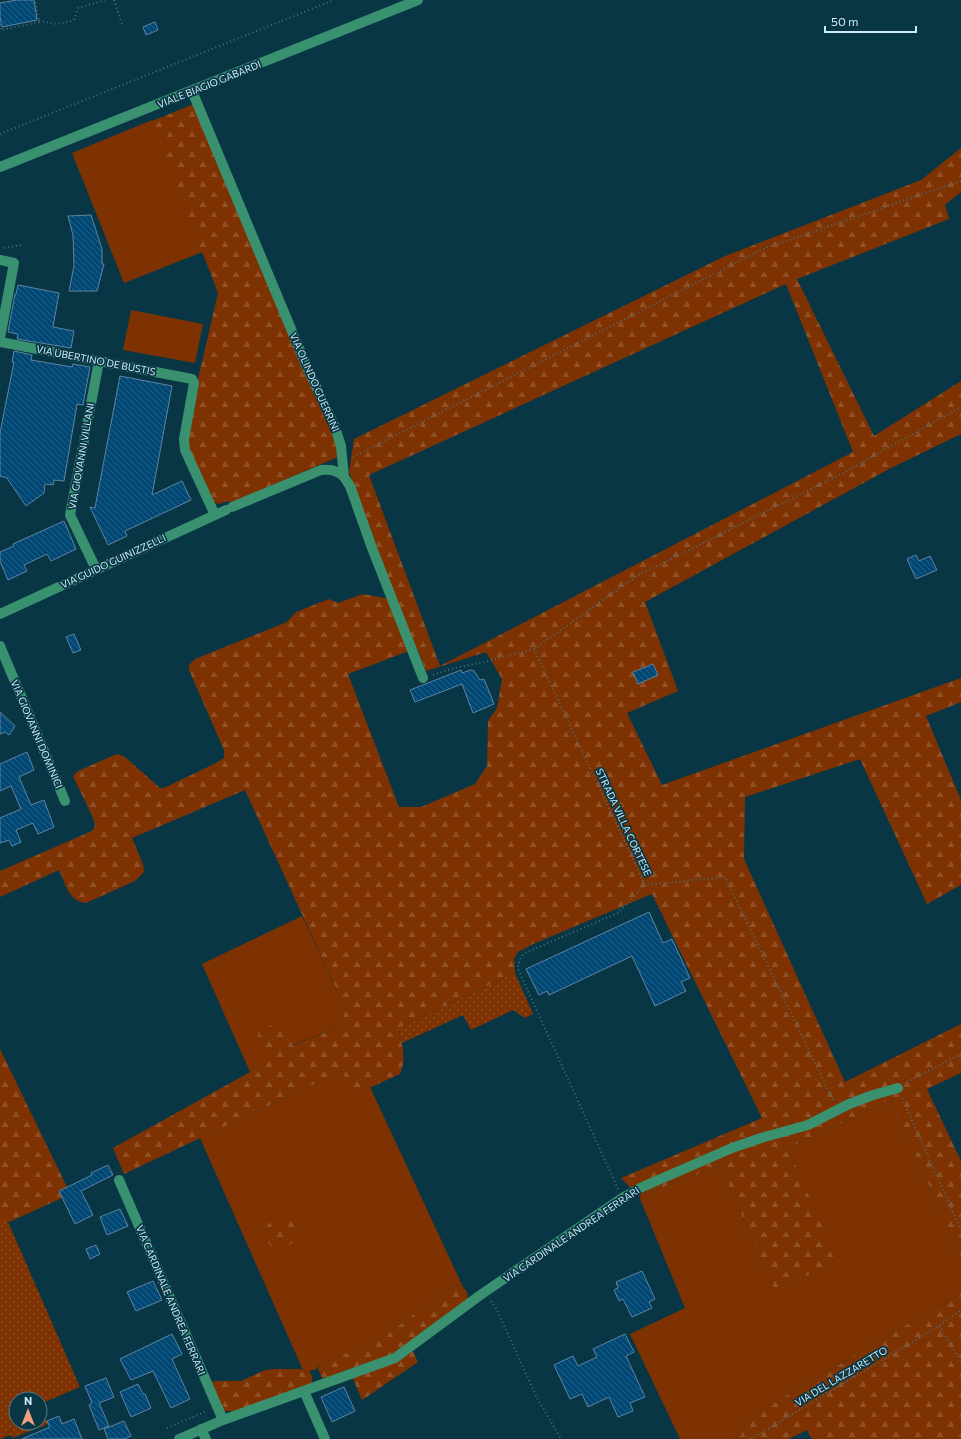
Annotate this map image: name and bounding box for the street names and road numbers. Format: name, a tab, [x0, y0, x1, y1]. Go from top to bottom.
street label: VIALE BIAGIO GABARDI	[155, 58, 263, 110]
street label: VIA OLINDO GUERRINI	[288, 331, 342, 433]
street label: VIA UBERTINO DE BUSTIS	[35, 343, 157, 377]
street label: VIA GIOVANNI VILLANI	[66, 402, 96, 510]
street label: VIA GUIDO GUINIZZELLI	[58, 531, 168, 591]
street label: VIA GIOVANNI DOMINICI	[9, 678, 65, 790]
street label: STRADA VILLA CORTESE	[594, 766, 654, 878]
street label: VIA CARDINALE ANDREA FERRARI	[501, 1184, 641, 1284]
street label: VIA CARDINALE ANDREA FERRARI	[134, 1223, 208, 1377]
street label: VIA DEL LAZZARETTO	[793, 1344, 889, 1408]

